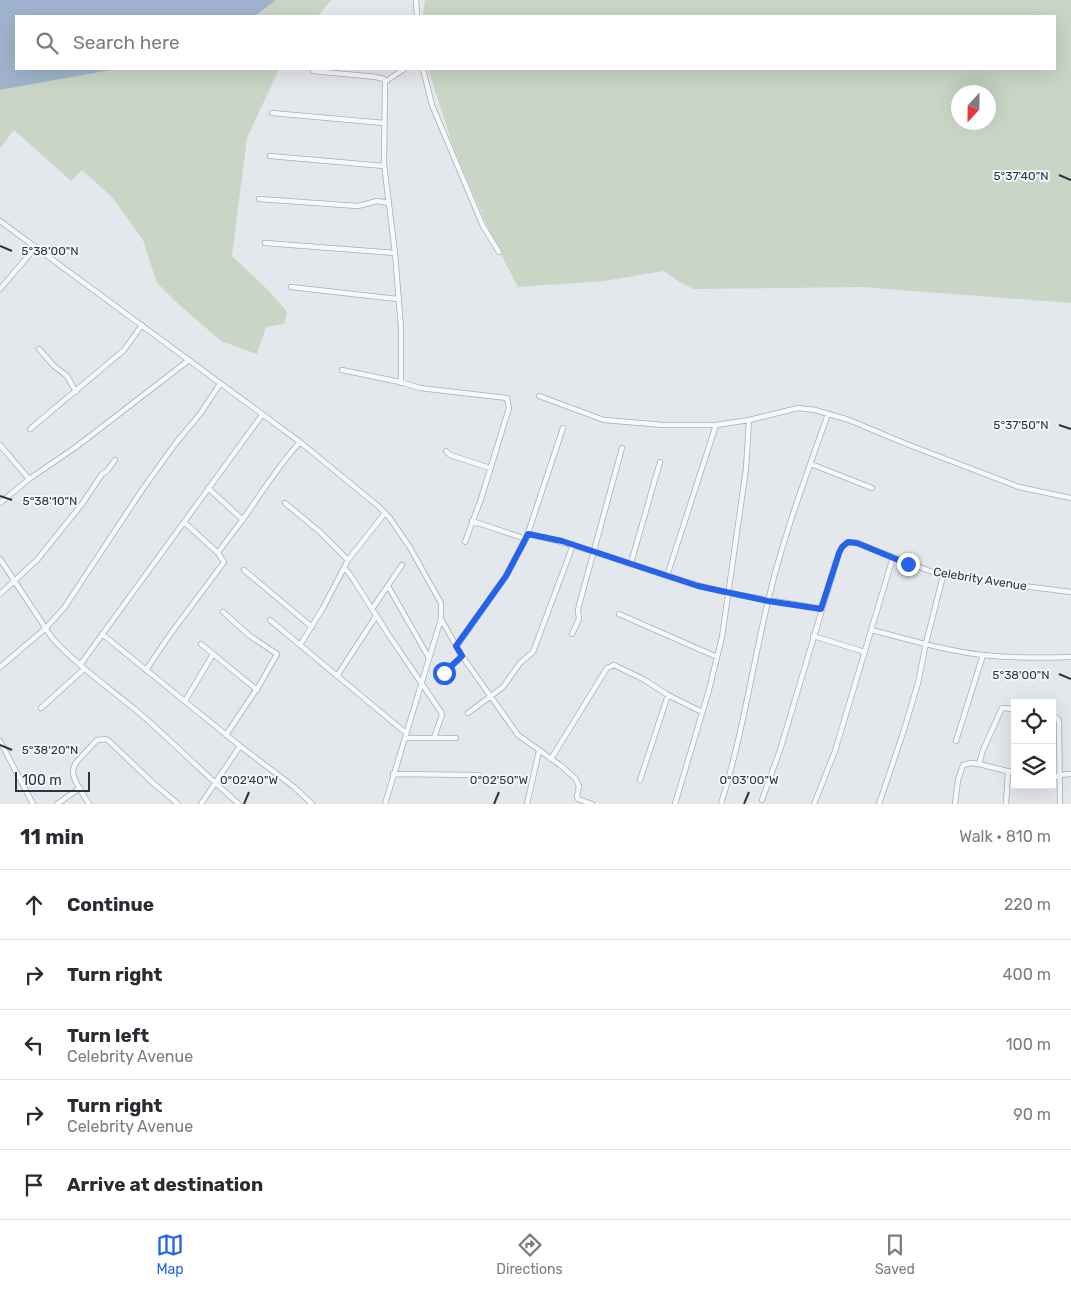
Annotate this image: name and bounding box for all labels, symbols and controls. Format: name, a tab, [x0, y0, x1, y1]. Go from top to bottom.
search box	[15, 15, 1056, 70]
icon: search	[33, 29, 61, 57]
text: Search here	[73, 31, 180, 54]
north arrow	[951, 85, 996, 130]
text: 5°37'40"N	[993, 169, 1049, 183]
text: 5°38'00"N	[21, 244, 79, 258]
text: 5°37'50"N	[993, 418, 1049, 432]
text: 5°38'10"N	[23, 494, 77, 508]
route end	[897, 553, 920, 576]
street label: Celebrity Avenue	[932, 565, 1028, 593]
route start	[433, 662, 456, 685]
text: 5°38'00"N	[992, 668, 1050, 682]
map controls	[1011, 699, 1056, 789]
button: locate	[1011, 699, 1056, 744]
text: 5°38'20"N	[22, 743, 78, 757]
button: layers	[1011, 744, 1056, 789]
scale bar	[15, 769, 90, 792]
text: 100 m	[22, 772, 62, 789]
text: 0°02'40"W	[220, 773, 278, 787]
text: 0°02'50"W	[470, 773, 529, 787]
text: 0°03'00"W	[719, 773, 779, 787]
text: 11 min	[20, 824, 84, 849]
text: Walk · 810 m	[959, 827, 1051, 846]
icon: ahead	[20, 891, 48, 919]
text: Continue	[67, 893, 154, 916]
text: 220 m	[1004, 895, 1051, 914]
icon: right	[20, 961, 48, 989]
text: Turn right	[67, 963, 162, 986]
text: 400 m	[1003, 965, 1051, 984]
text: Turn left	[67, 1024, 149, 1047]
icon: left	[20, 1031, 48, 1059]
text: 100 m	[1006, 1035, 1051, 1054]
text: Celebrity Avenue	[67, 1047, 193, 1066]
text: Turn right	[67, 1094, 162, 1117]
icon: right	[20, 1101, 48, 1129]
text: 90 m	[1013, 1105, 1051, 1124]
text: Celebrity Avenue	[67, 1117, 193, 1136]
icon: arrive	[20, 1171, 48, 1199]
text: Arrive at destination	[67, 1173, 263, 1196]
tab: Map	[156, 1231, 184, 1278]
tab: Directions	[496, 1231, 563, 1278]
tab: Saved	[875, 1231, 915, 1278]

